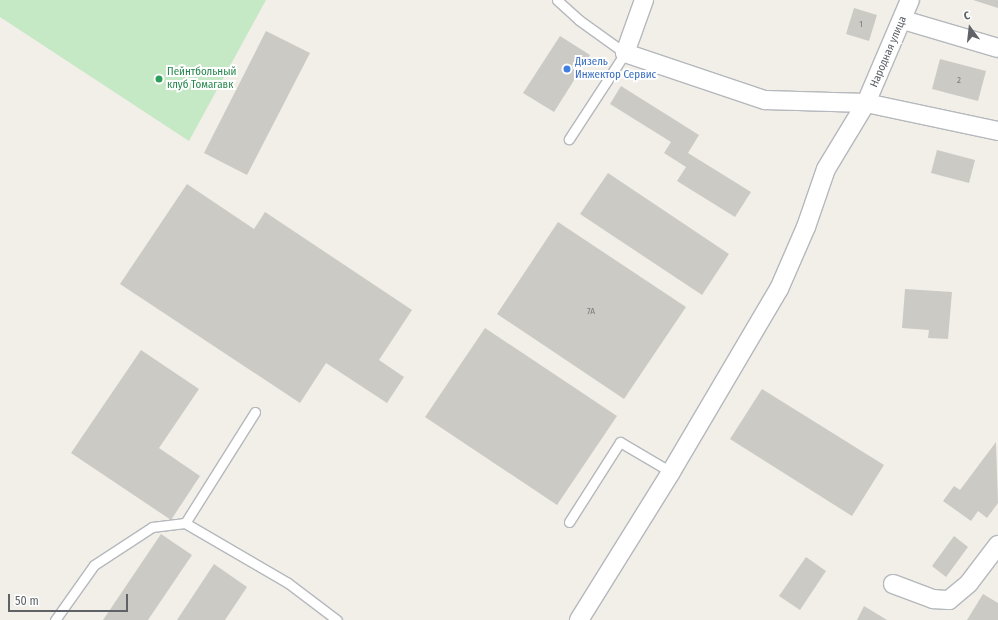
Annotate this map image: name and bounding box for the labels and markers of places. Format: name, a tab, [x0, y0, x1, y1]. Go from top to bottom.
place label: Дизель Инжектор Сервис	[575, 56, 656, 82]
marker: Дизель Инжектор Сервис	[562, 64, 572, 74]
place label: Пейнтбольный клуб Томагавк	[167, 66, 236, 92]
marker: Пейнтбольный клуб Томагавк	[154, 74, 164, 84]

